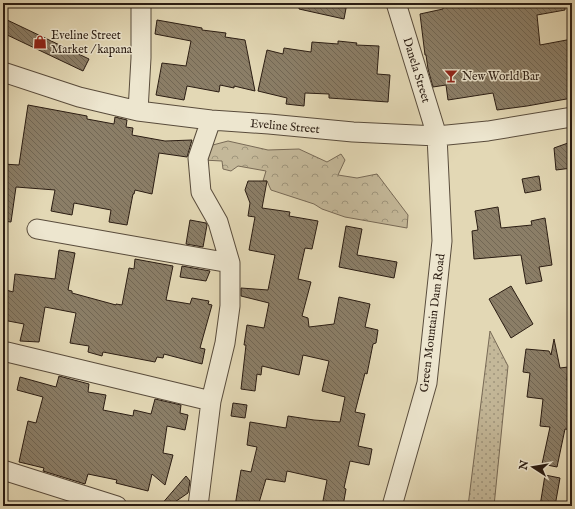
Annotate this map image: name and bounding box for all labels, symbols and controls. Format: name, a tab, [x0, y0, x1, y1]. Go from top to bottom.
place label: Eveline Street Market / kapana	[51, 28, 133, 58]
shop icon: Eveline Street Market / kapana	[32, 34, 48, 50]
street label: Danela Street	[399, 36, 434, 105]
bar icon: New World Bar	[443, 68, 459, 84]
place label: New World Bar	[462, 69, 540, 84]
street label: Eveline Street	[250, 116, 320, 137]
street label: Green Mountain Dam Road	[417, 252, 449, 393]
north arrow	[513, 447, 553, 487]
text: N	[516, 459, 532, 472]

